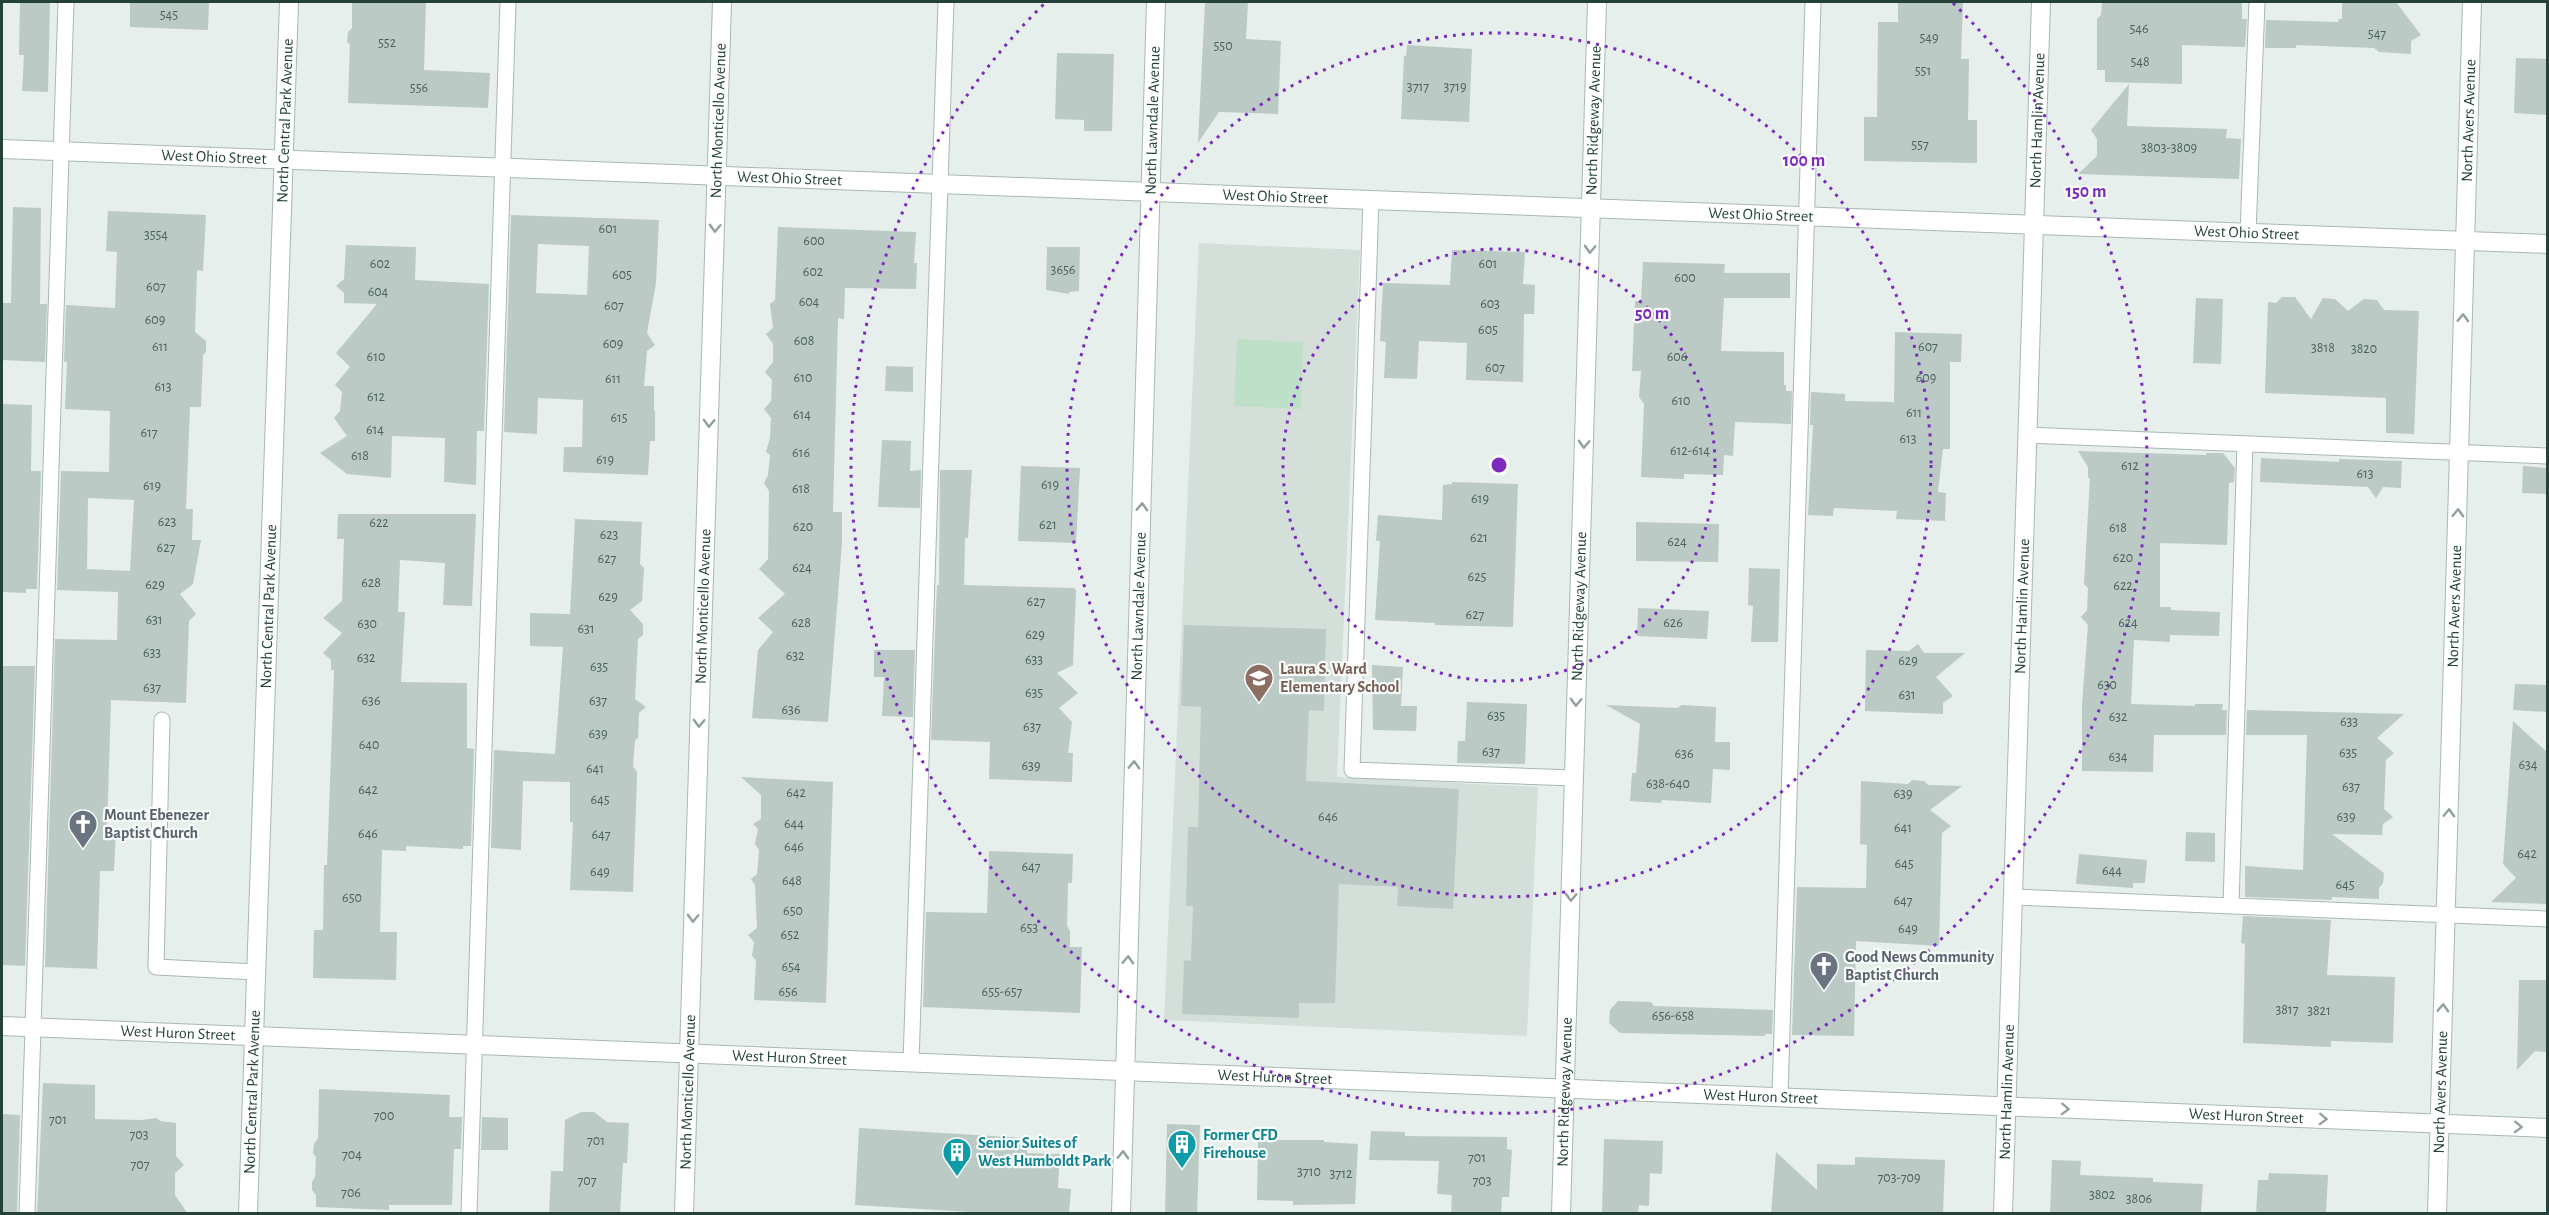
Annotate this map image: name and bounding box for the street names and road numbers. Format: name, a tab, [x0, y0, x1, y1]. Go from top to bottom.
street label: North Central Park Avenue	[274, 38, 296, 203]
street label: North Monticello Avenue	[708, 43, 729, 198]
street label: North Ridgeway Avenue	[1583, 45, 1604, 196]
street label: North Lawndale Avenue	[1142, 46, 1163, 195]
street label: North Hamlin Avenue	[2027, 52, 2047, 189]
street label: North Avers Avenue	[2459, 59, 2478, 182]
street label: West Ohio Street	[161, 147, 267, 167]
street label: West Ohio Street	[737, 168, 842, 188]
street label: West Ohio Street	[1222, 187, 1328, 206]
street label: West Ohio Street	[1708, 205, 1814, 225]
street label: West Ohio Street	[2194, 223, 2299, 243]
street label: North Central Park Avenue	[258, 524, 279, 689]
street label: North Monticello Avenue	[693, 528, 713, 684]
street label: North Ridgeway Avenue	[1569, 531, 1589, 681]
street label: North Lawndale Avenue	[1128, 532, 1149, 681]
street label: North Hamlin Avenue	[2012, 538, 2032, 674]
street label: North Avers Avenue	[2445, 545, 2464, 668]
street label: North Central Park Avenue	[241, 1010, 263, 1174]
street label: North Monticello Avenue	[677, 1014, 698, 1170]
street label: North Ridgeway Avenue	[1554, 1017, 1575, 1167]
street label: West Huron Street	[120, 1023, 236, 1043]
street label: North Hamlin Avenue	[1997, 1024, 2017, 1160]
street label: North Avers Avenue	[2431, 1030, 2450, 1154]
street label: West Huron Street	[732, 1047, 847, 1068]
street label: West Huron Street	[1217, 1067, 1333, 1087]
street label: West Huron Street	[1703, 1086, 1818, 1107]
street label: West Huron Street	[2188, 1106, 2304, 1126]

